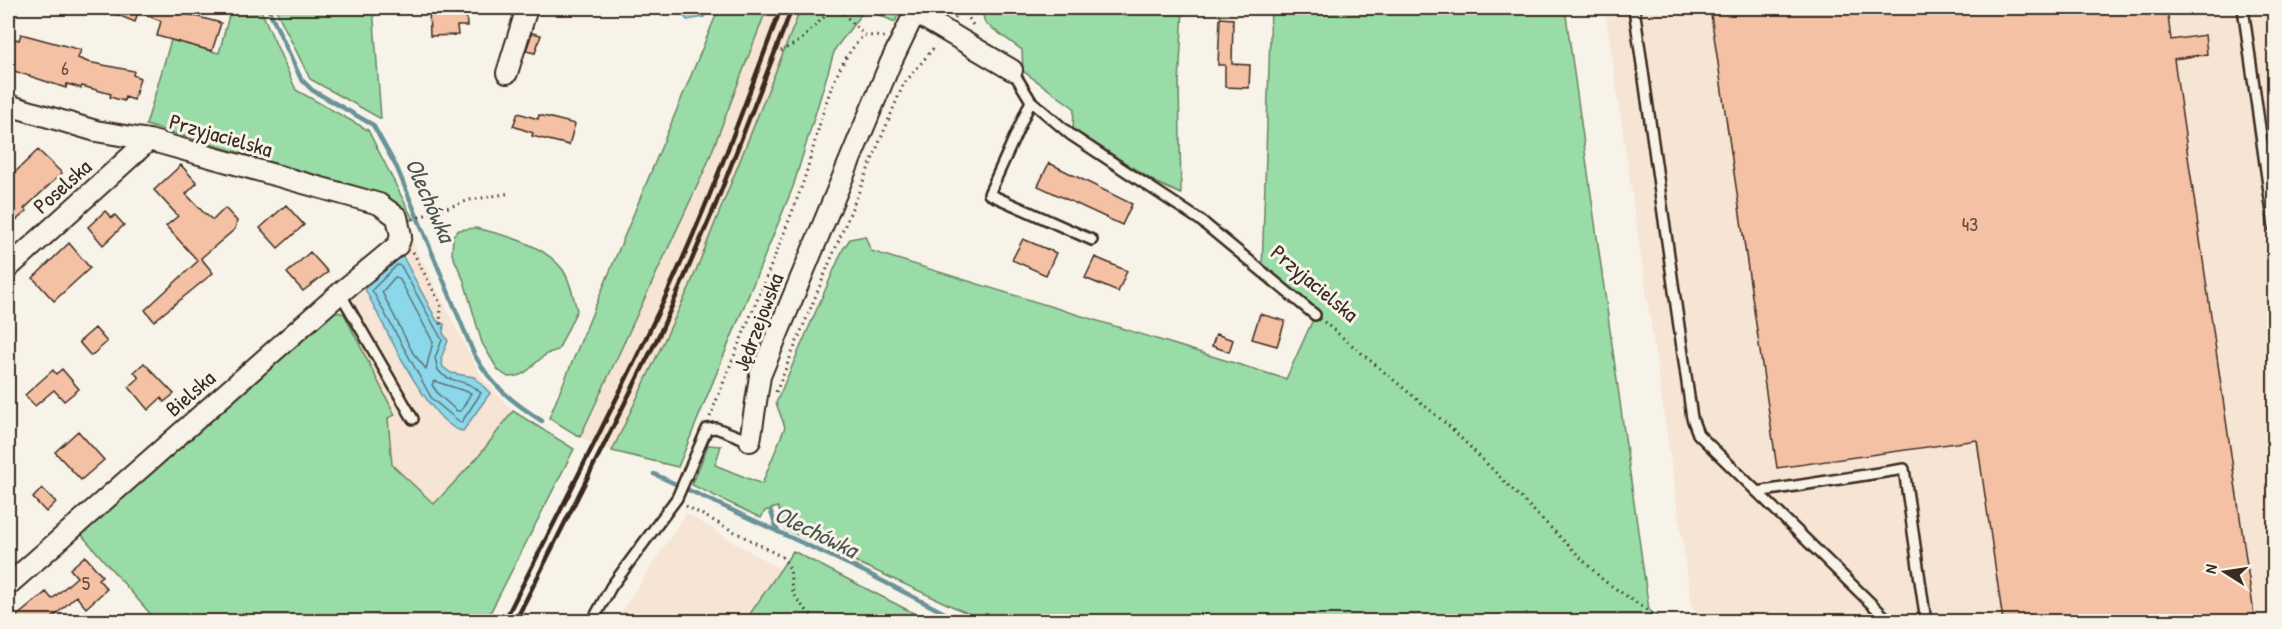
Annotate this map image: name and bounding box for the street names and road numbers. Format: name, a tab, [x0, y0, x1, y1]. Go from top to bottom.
street label: Przyjacielska	[166, 106, 276, 164]
street label: Poselska	[26, 152, 98, 220]
street label: Przyjacielska	[1265, 237, 1365, 329]
street label: Jędrzejowska	[726, 268, 791, 375]
street label: Bielska	[159, 363, 222, 423]

